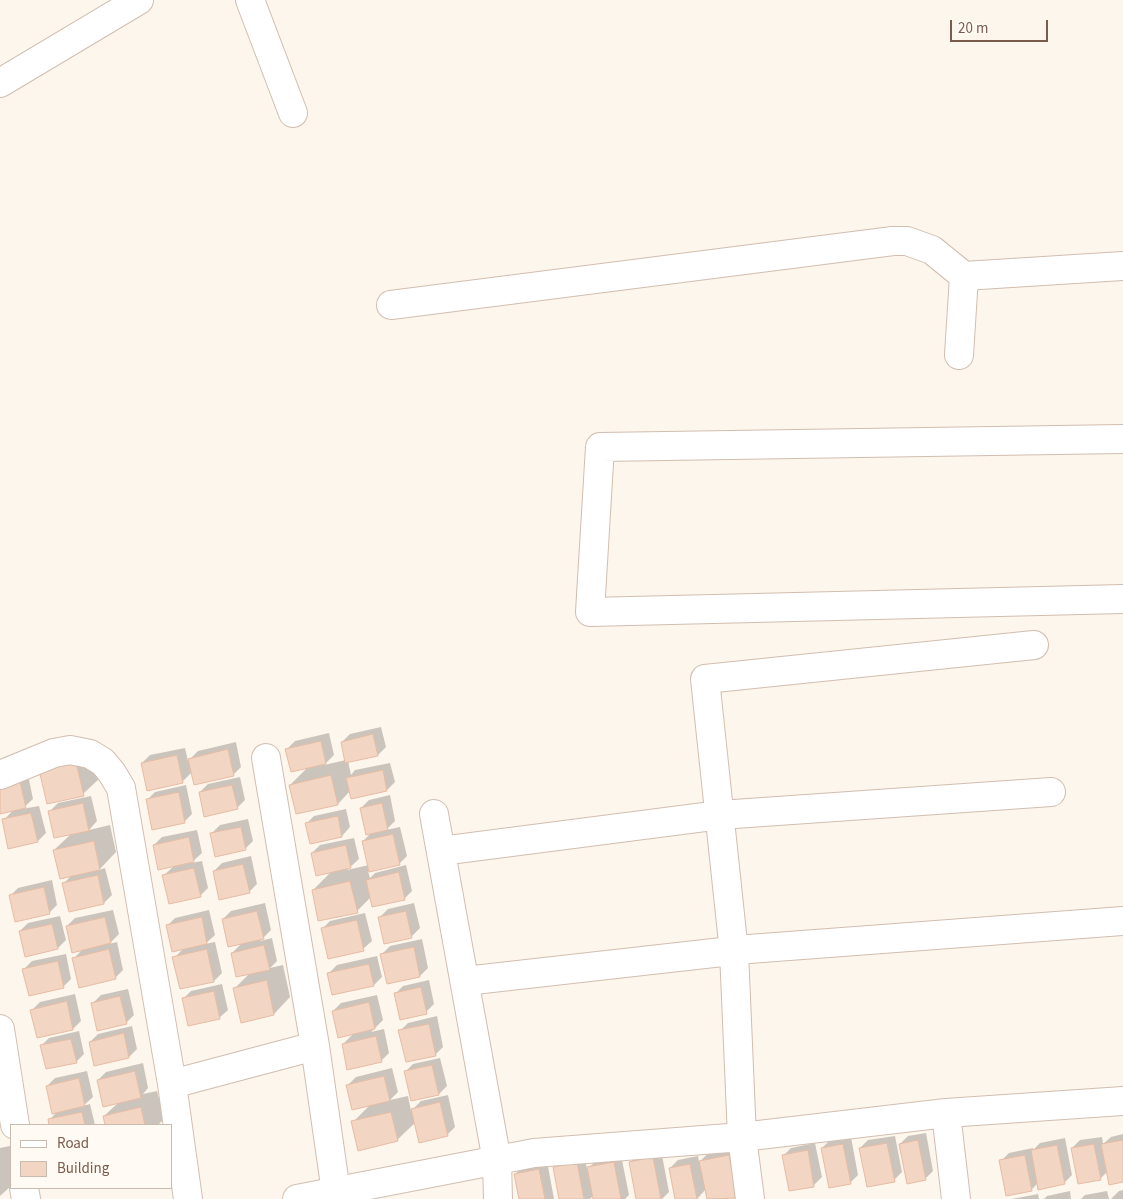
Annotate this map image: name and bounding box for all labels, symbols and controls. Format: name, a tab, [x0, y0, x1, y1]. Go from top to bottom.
scale bar	[953, 10, 1050, 42]
text: 20 m	[958, 18, 988, 39]
legend	[10, 1124, 172, 1189]
text: Road	[57, 1133, 89, 1154]
text: Building	[57, 1158, 109, 1179]

